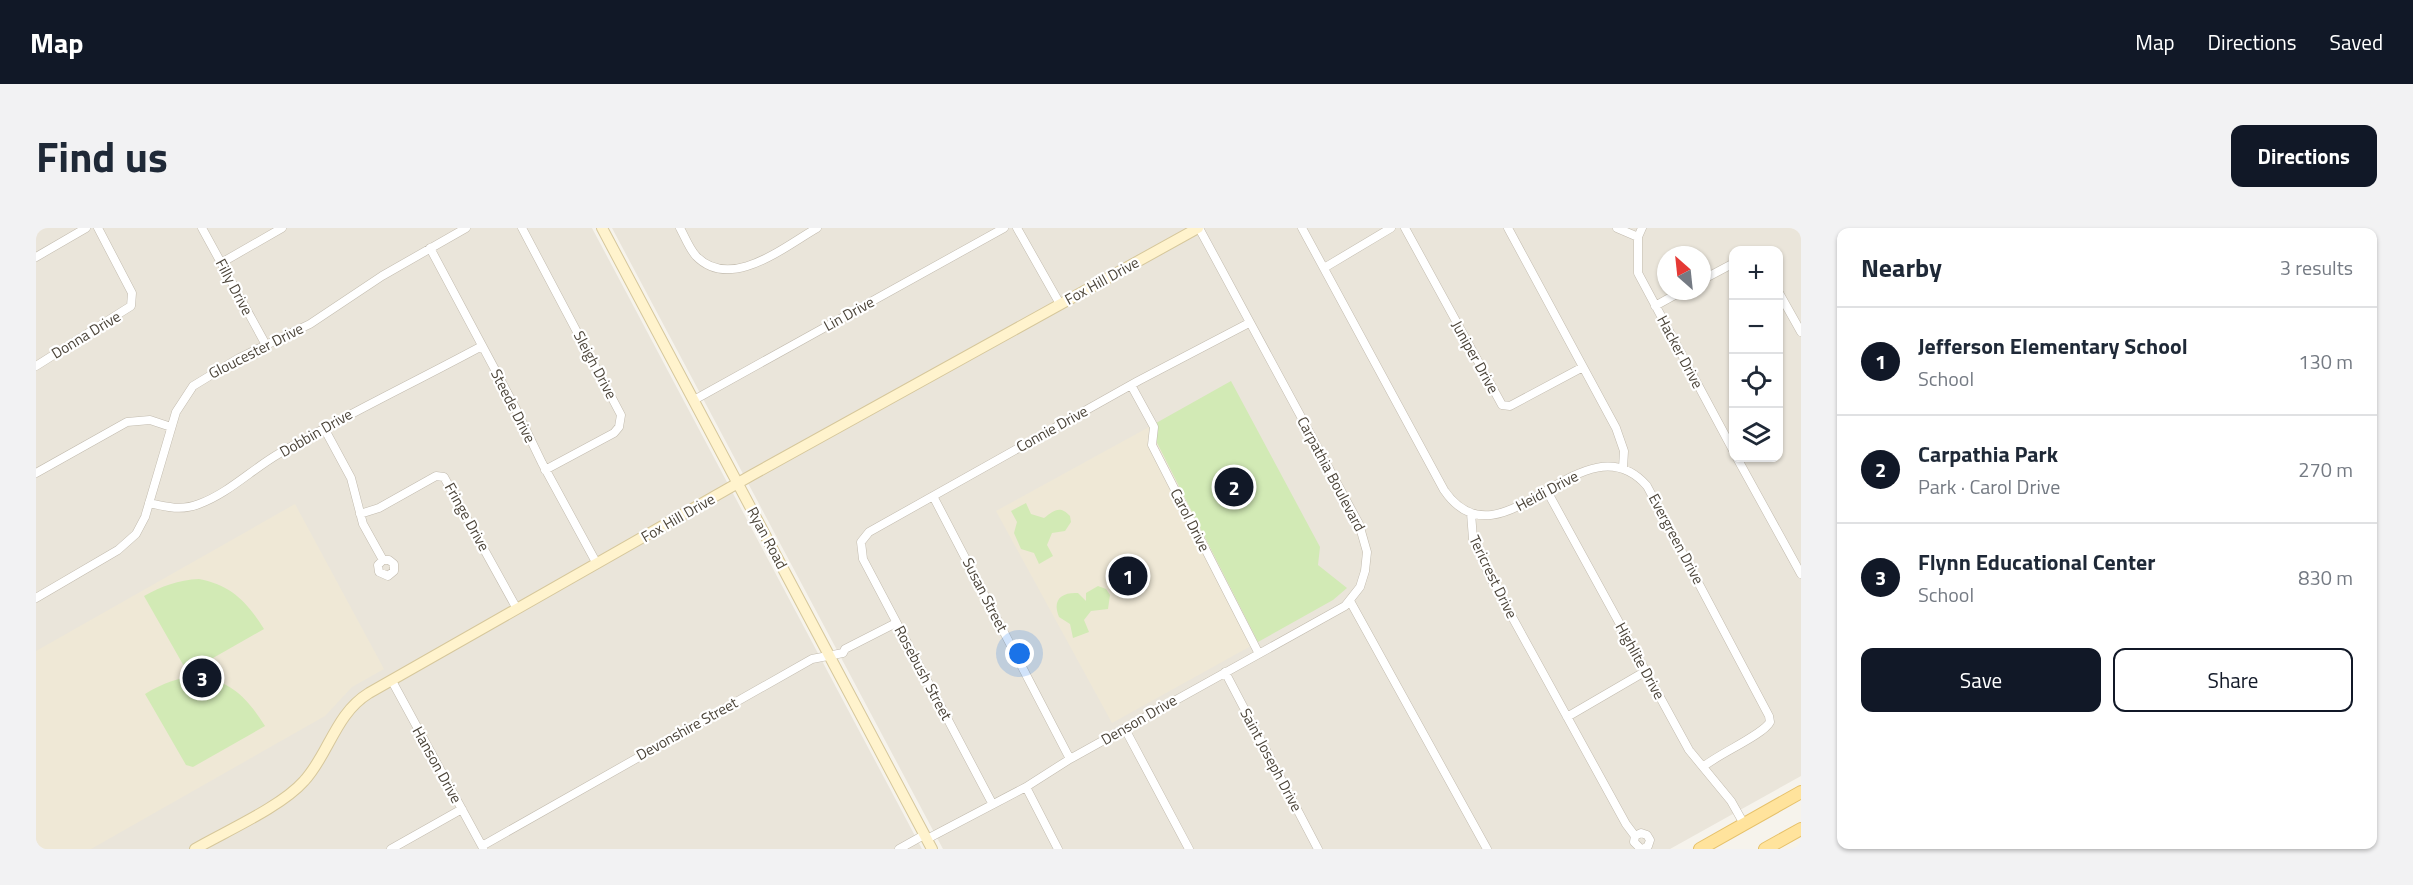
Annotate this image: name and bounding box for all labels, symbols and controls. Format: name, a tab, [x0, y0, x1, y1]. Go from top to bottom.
text: Map	[30, 21, 84, 64]
text: Map	[2135, 26, 2175, 58]
text: Directions	[2208, 26, 2297, 58]
text: Saved	[2330, 26, 2383, 58]
text: Find us	[36, 124, 168, 188]
button: Directions	[2231, 125, 2377, 187]
north arrow	[1657, 246, 1711, 300]
map controls	[1729, 246, 1783, 462]
button: +	[1729, 246, 1783, 300]
text: Nearby	[1861, 248, 1942, 287]
street label: Fox Hill Drive	[1060, 251, 1143, 310]
text: 3 results	[2280, 252, 2353, 283]
street label: Filly Drive	[210, 254, 259, 319]
street label: Lin Drive	[819, 290, 878, 337]
button: −	[1729, 300, 1783, 354]
street label: Donna Drive	[47, 305, 125, 364]
street label: Hacker Drive	[1651, 311, 1709, 393]
street label: Juniper Drive	[1446, 316, 1505, 398]
street label: Gloucester Drive	[204, 317, 307, 384]
street label: Sleigh Drive	[568, 327, 623, 403]
text: Jefferson Elementary School	[1918, 329, 2188, 363]
text: 1	[1875, 346, 1886, 377]
text: 130 m	[2298, 346, 2353, 377]
button: locate	[1729, 354, 1783, 408]
text: School	[1918, 363, 1974, 394]
street label: Steede Drive	[485, 365, 542, 447]
street label: Connie Drive	[1012, 399, 1092, 458]
street label: Dobbin Drive	[275, 402, 356, 463]
button: layers	[1729, 408, 1783, 462]
street label: Carpathia Boulevard	[1291, 412, 1371, 535]
text: Carpathia Park	[1918, 437, 2058, 471]
text: 2	[1875, 454, 1886, 485]
text: 270 m	[2298, 454, 2353, 485]
pin: 2	[1214, 464, 1254, 510]
street label: Heidi Drive	[1511, 464, 1582, 517]
text: Park · Carol Drive	[1918, 471, 2060, 502]
street label: Fringe Drive	[439, 478, 496, 555]
street label: Carol Drive	[1165, 484, 1216, 555]
street label: Fox Hill Drive	[637, 487, 719, 548]
street label: Evergreen Drive	[1643, 489, 1710, 588]
street label: Ryan Road	[741, 502, 793, 573]
street label: Tericrest Drive	[1463, 531, 1524, 622]
text: Flynn Educational Center	[1918, 545, 2155, 579]
street label: Susan Street	[957, 554, 1014, 637]
pin: 1	[1108, 554, 1148, 598]
text: 3	[1875, 562, 1886, 593]
text: 830 m	[2298, 562, 2353, 593]
text: School	[1918, 579, 1974, 610]
street label: Highlite Drive	[1610, 618, 1671, 703]
street label: Rosebush Street	[889, 621, 958, 725]
your location	[1005, 639, 1034, 668]
button: Save	[1861, 648, 2101, 712]
button: Share	[2113, 648, 2353, 712]
pin: 3	[182, 656, 222, 700]
street label: Denson Drive	[1096, 689, 1181, 751]
street label: Devonshire Street	[632, 691, 742, 766]
street label: Saint Joseph Drive	[1234, 704, 1308, 816]
street label: Hanson Drive	[407, 722, 468, 807]

